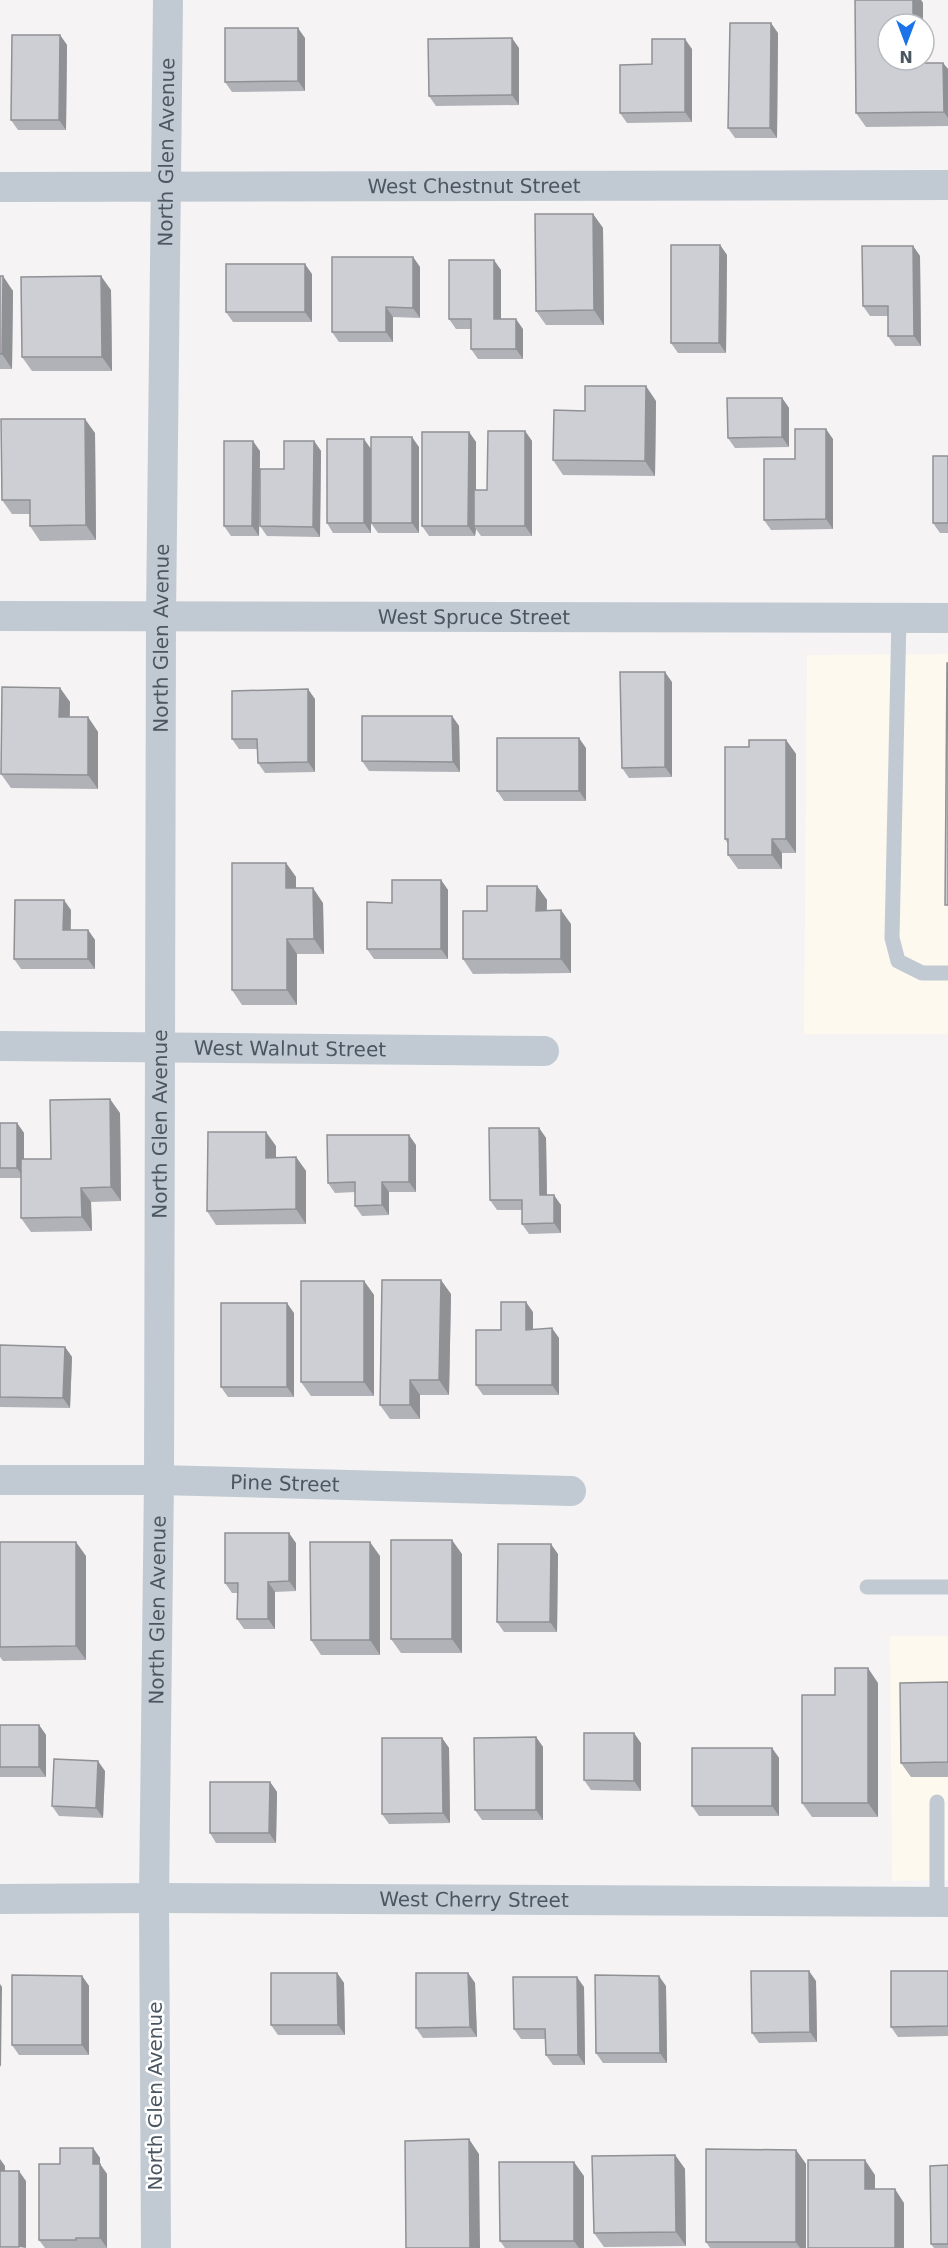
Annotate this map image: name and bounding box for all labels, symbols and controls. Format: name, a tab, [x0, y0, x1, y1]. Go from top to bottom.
north arrow	[876, 12, 936, 72]
text: N	[899, 47, 913, 66]
street label: North Glen Avenue	[153, 57, 179, 247]
street label: West Chestnut Street	[367, 174, 581, 198]
street label: North Glen Avenue	[149, 543, 174, 733]
street label: West Spruce Street	[378, 605, 570, 629]
street label: North Glen Avenue	[148, 1029, 172, 1219]
street label: West Walnut Street	[194, 1036, 386, 1062]
street label: Pine Street	[230, 1470, 340, 1497]
street label: North Glen Avenue	[144, 1515, 171, 1705]
street label: West Cherry Street	[379, 1887, 569, 1912]
street label: North Glen Avenue	[143, 2002, 167, 2191]

